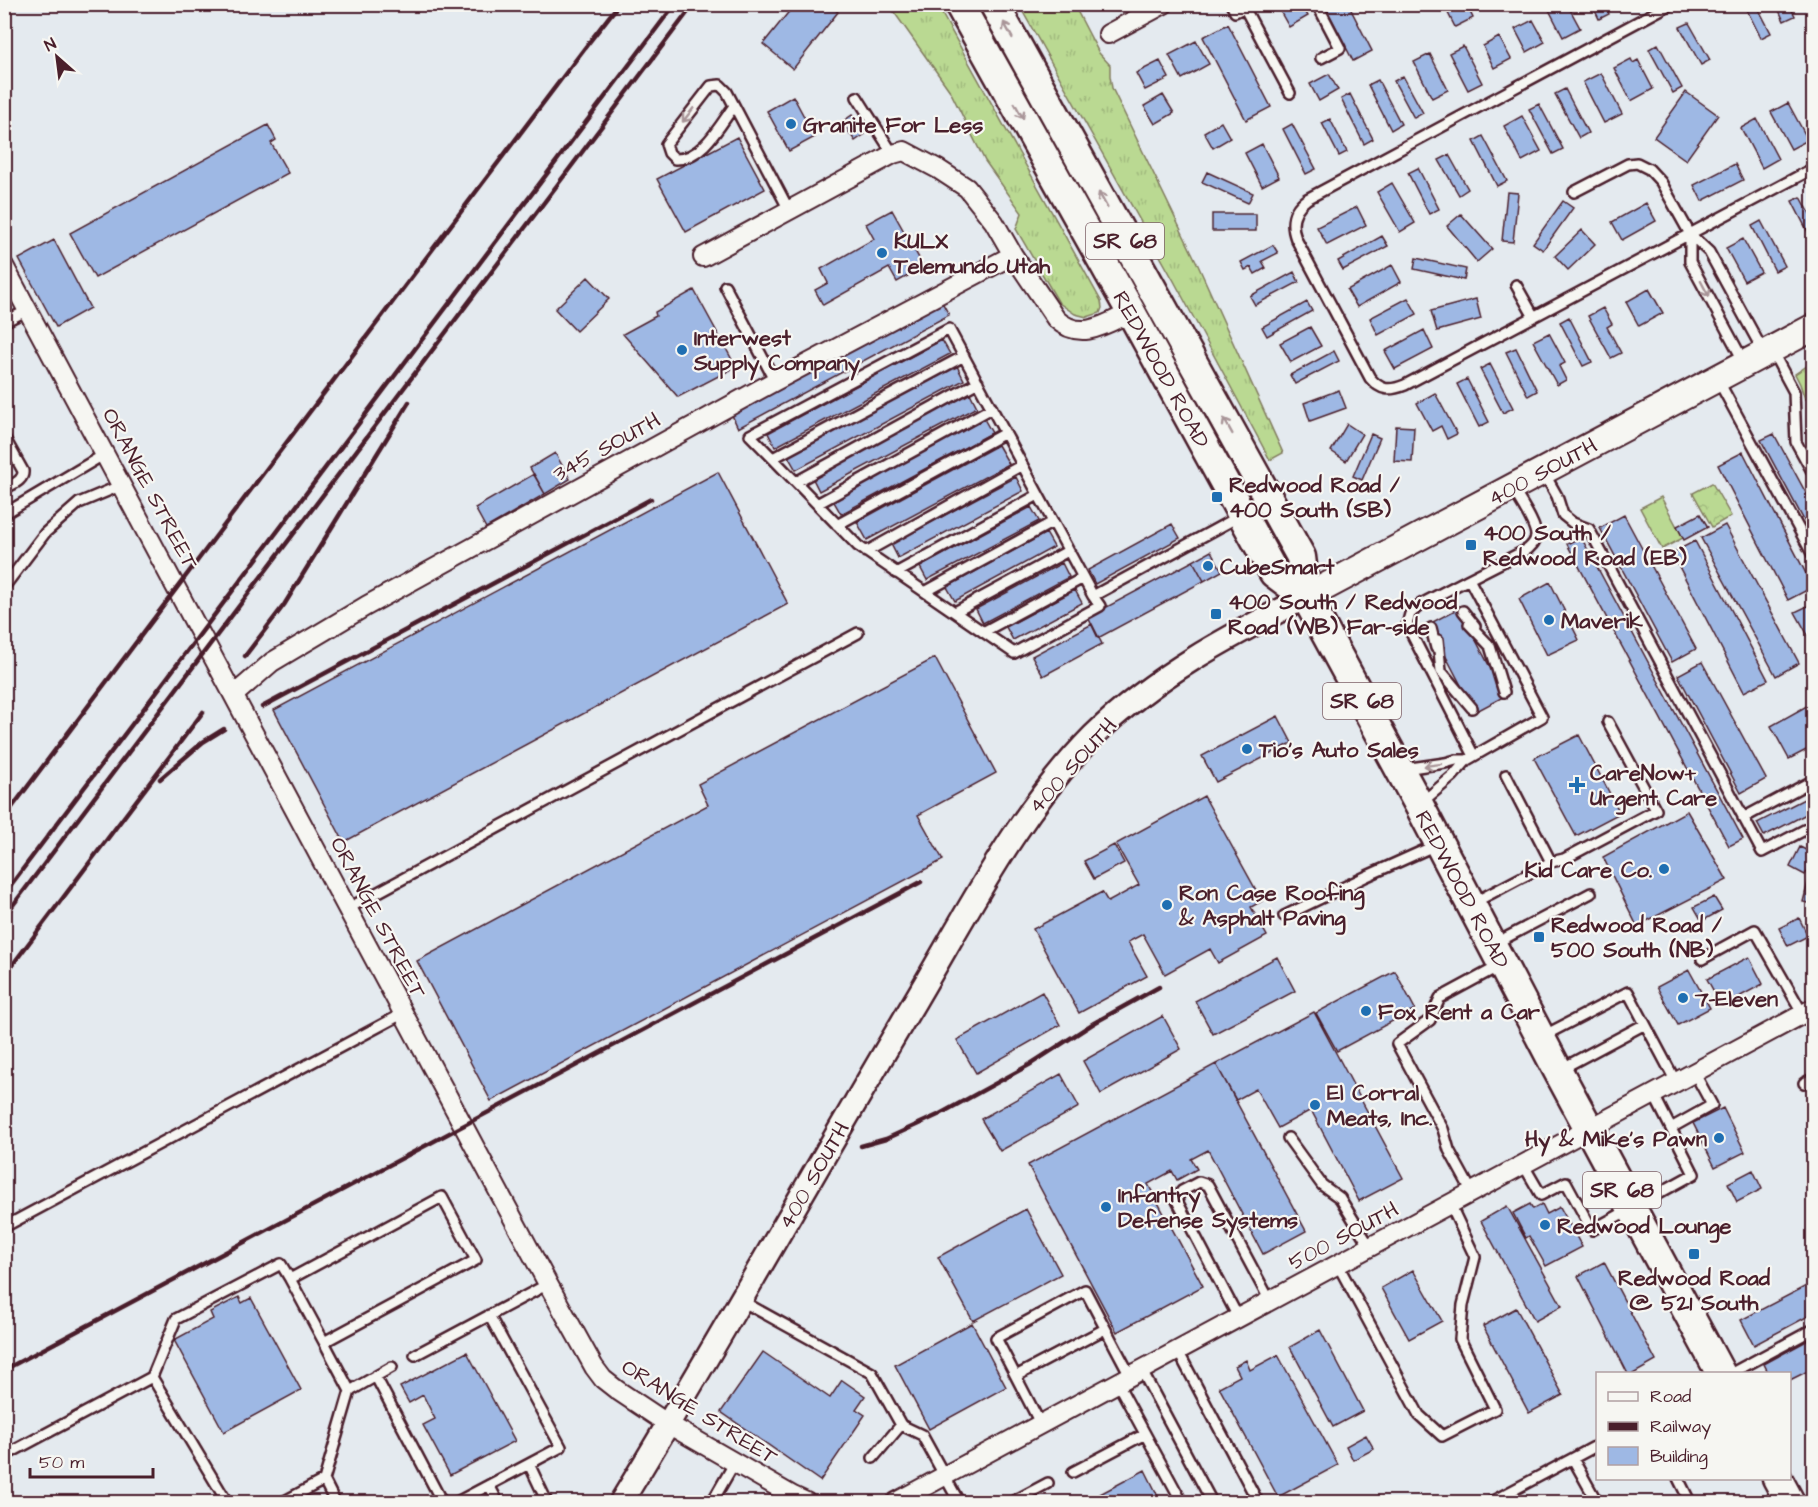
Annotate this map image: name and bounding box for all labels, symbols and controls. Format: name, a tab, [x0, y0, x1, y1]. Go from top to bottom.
one-way arrow	[1002, 22, 1014, 39]
north arrow	[27, 27, 87, 87]
text: N	[41, 33, 60, 57]
one-way arrow	[1014, 101, 1025, 119]
one-way arrow	[682, 107, 695, 123]
place label: Granite For Less	[803, 110, 983, 141]
marker: Granite For Less	[784, 117, 798, 131]
one-way arrow	[1097, 192, 1109, 209]
road number: SR 68	[1086, 223, 1164, 259]
place label: KULX Telemundo Utah	[893, 226, 1051, 282]
marker: KULX Telemundo Utah	[875, 246, 889, 260]
one-way arrow	[1699, 280, 1711, 297]
street label: REDWOOD ROAD	[1105, 286, 1217, 454]
place label: Interwest Supply Company	[693, 323, 861, 381]
marker: Interwest Supply Company	[675, 343, 689, 357]
street label: ORANGE STREET	[94, 403, 205, 575]
street label: 345 SOUTH	[547, 405, 666, 490]
one-way arrow	[1222, 418, 1234, 435]
street label: 400 SOUTH	[1483, 431, 1603, 514]
place label: Redwood Road / 400 South (SB)	[1229, 470, 1400, 526]
marker: Redwood Road / 400 South (SB)	[1210, 490, 1224, 504]
place label: 400 South / Redwood Road (EB)	[1483, 518, 1687, 574]
marker: 400 South / Redwood Road (EB)	[1464, 538, 1478, 552]
place label: CubeSmart	[1220, 552, 1336, 583]
marker: CubeSmart	[1201, 559, 1215, 573]
place label: 400 South / Redwood Road (WB) Far-side	[1228, 587, 1458, 643]
place label: Maverik	[1561, 606, 1643, 637]
marker: 400 South / Redwood Road (WB) Far-side	[1209, 607, 1223, 621]
marker: Maverik	[1542, 613, 1556, 627]
road number: SR 68	[1323, 683, 1401, 719]
street label: 400 SOUTH	[1022, 711, 1125, 821]
place label: Tio's Auto Sales	[1258, 735, 1419, 766]
marker: Tio's Auto Sales	[1240, 742, 1254, 756]
place label: CareNow+ Urgent Care	[1590, 758, 1717, 815]
one-way arrow	[1424, 759, 1444, 770]
marker: CareNow+ Urgent Care	[1568, 776, 1586, 794]
street label: REDWOOD ROAD	[1407, 805, 1516, 974]
street label: ORANGE STREET	[322, 832, 433, 1004]
place label: Kid Care Co.	[1525, 855, 1652, 886]
marker: Kid Care Co.	[1657, 862, 1671, 876]
place label: Ron Case Roofing & Asphalt Paving	[1178, 878, 1365, 935]
marker: Ron Case Roofing & Asphalt Paving	[1160, 898, 1174, 912]
place label: Redwood Road / 500 South (NB)	[1551, 910, 1722, 966]
marker: Redwood Road / 500 South (NB)	[1532, 930, 1546, 944]
place label: 7-Eleven	[1694, 984, 1778, 1015]
marker: 7-Eleven	[1676, 991, 1690, 1005]
place label: Fox Rent a Car	[1378, 997, 1541, 1028]
marker: Fox Rent a Car	[1359, 1004, 1373, 1018]
place label: El Corral Meats, Inc.	[1327, 1078, 1432, 1134]
marker: El Corral Meats, Inc.	[1308, 1098, 1322, 1112]
street label: 400 SOUTH	[771, 1116, 858, 1235]
place label: Hy & Mike's Pawn	[1525, 1124, 1707, 1157]
marker: Hy & Mike's Pawn	[1712, 1131, 1726, 1145]
road number: SR 68	[1583, 1172, 1661, 1208]
place label: Infantry Defense Systems	[1118, 1180, 1298, 1238]
street label: 500 SOUTH	[1283, 1194, 1404, 1278]
marker: Infantry Defense Systems	[1099, 1200, 1113, 1214]
place label: Redwood Lounge	[1557, 1211, 1732, 1243]
marker: Redwood Lounge	[1538, 1218, 1552, 1232]
marker: Redwood Road @ 521 South	[1687, 1247, 1701, 1261]
place label: Redwood Road @ 521 South	[1618, 1263, 1771, 1319]
street label: ORANGE STREET	[615, 1352, 783, 1473]
legend	[1596, 1372, 1791, 1480]
text: Road	[1650, 1384, 1691, 1409]
text: Railway	[1650, 1414, 1711, 1440]
scale bar	[30, 1441, 153, 1479]
text: Building	[1650, 1444, 1708, 1470]
text: 50 m	[39, 1450, 84, 1475]

